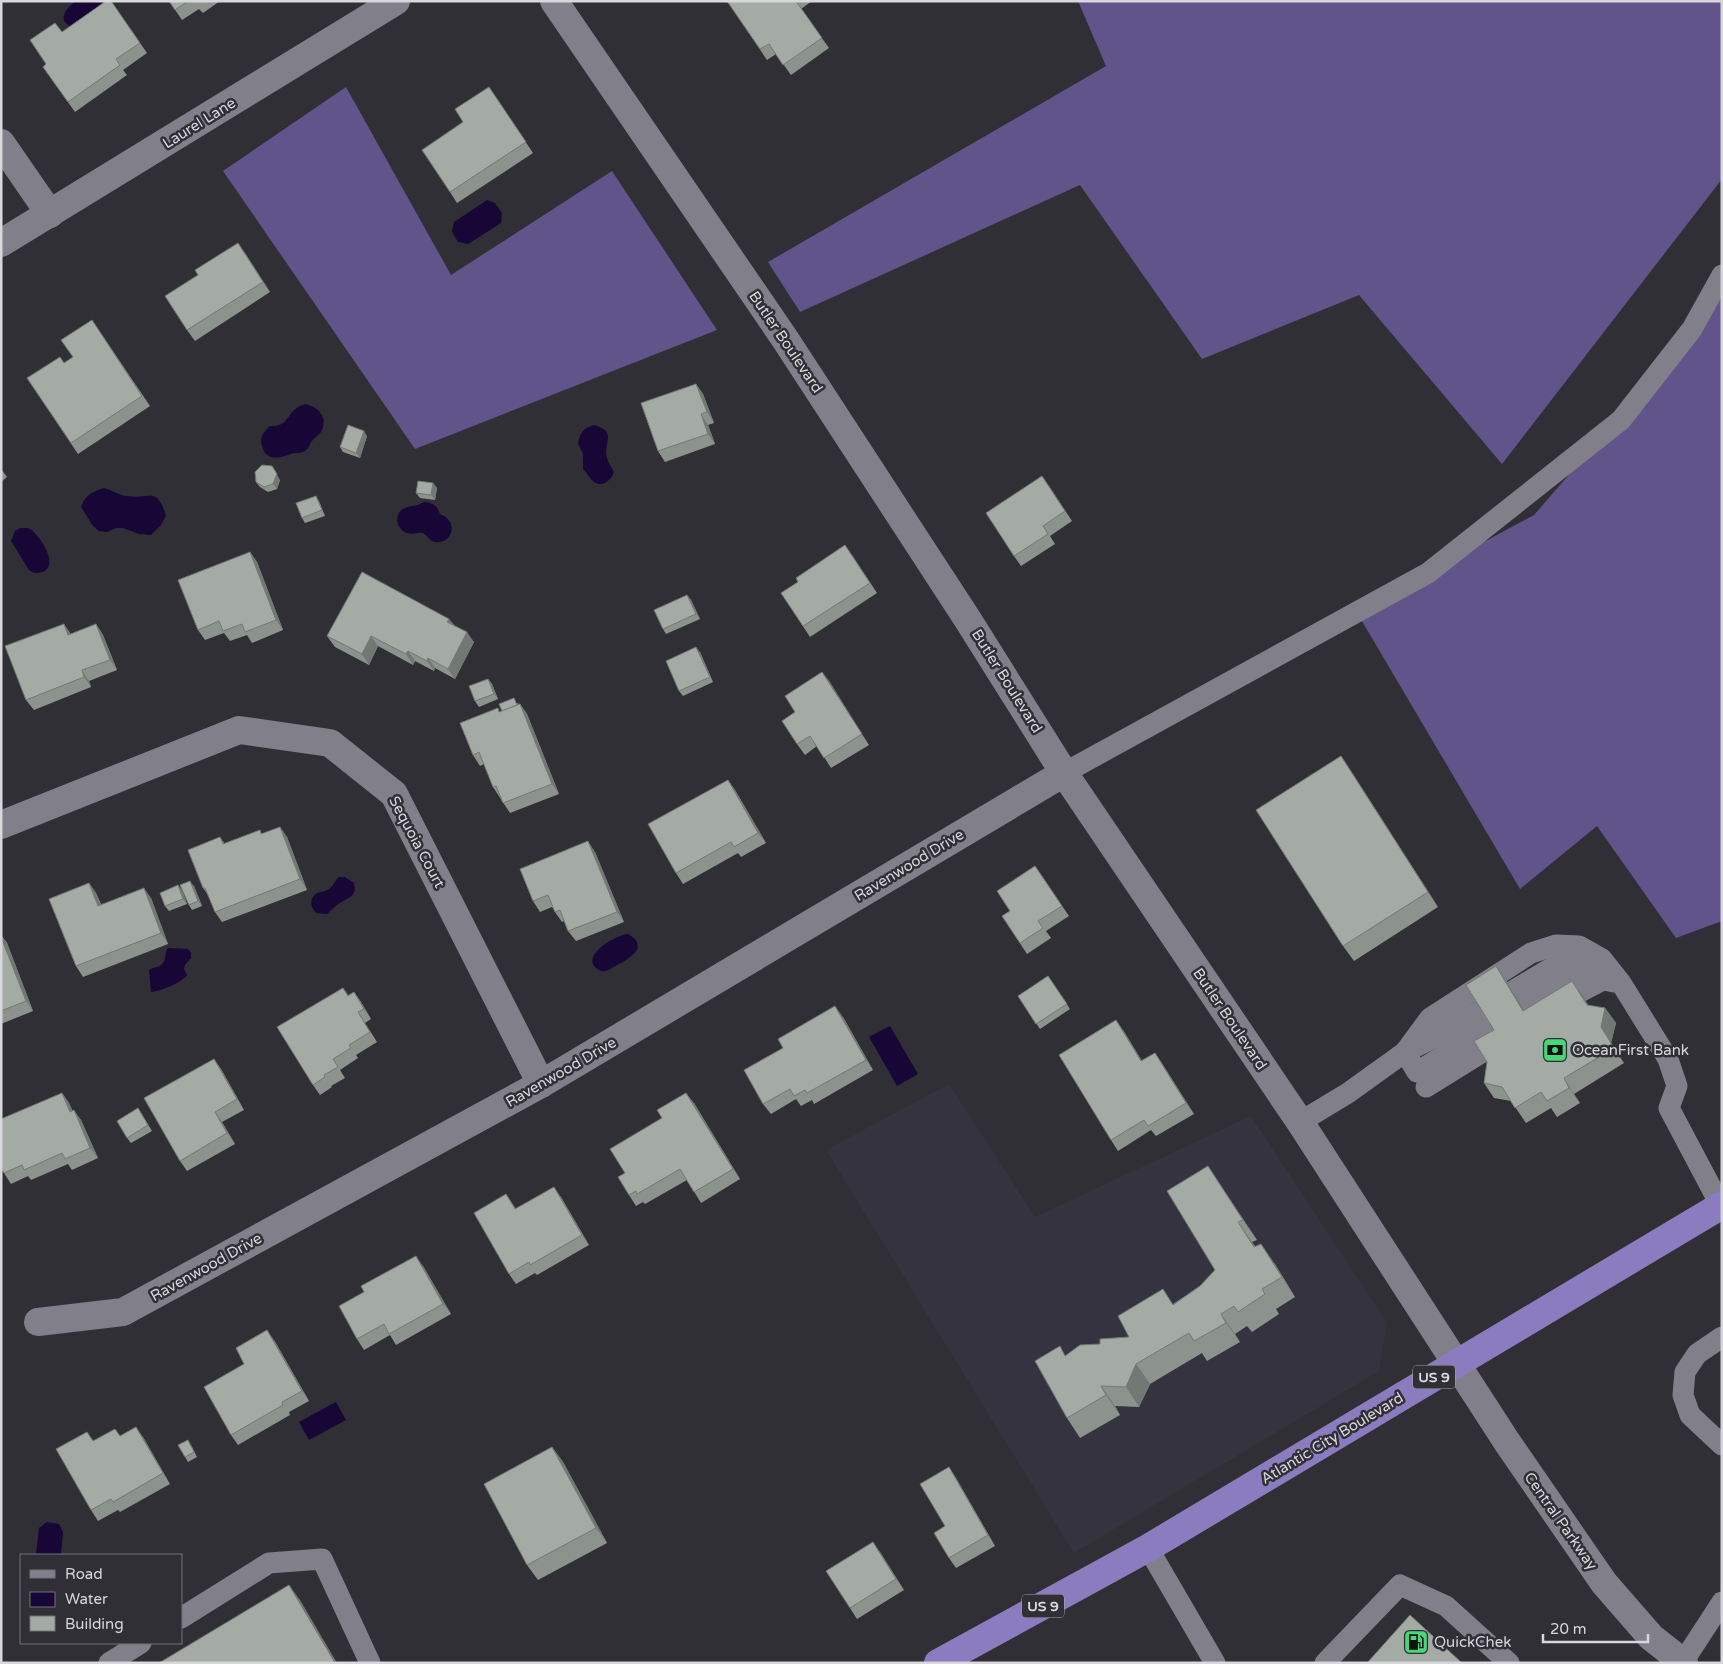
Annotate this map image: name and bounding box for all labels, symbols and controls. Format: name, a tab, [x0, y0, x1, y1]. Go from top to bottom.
street label: Laurel Lane	[159, 94, 239, 152]
street label: Butler Boulevard	[745, 288, 827, 396]
street label: Butler Boulevard	[968, 626, 1046, 736]
street label: Sequoia Court	[385, 793, 449, 891]
street label: Ravenwood Drive	[851, 825, 967, 905]
street label: Butler Boulevard	[1189, 965, 1271, 1073]
street label: Ravenwood Drive	[503, 1033, 619, 1111]
bank icon: OceanFirst Bank	[1542, 1037, 1568, 1063]
place label: OceanFirst Bank	[1572, 1041, 1689, 1059]
street label: Ravenwood Drive	[147, 1229, 265, 1305]
road number: US 9	[1413, 1365, 1455, 1388]
street label: Atlantic City Boulevard	[1258, 1388, 1406, 1488]
street label: Central Parkway	[1521, 1469, 1601, 1573]
legend	[20, 1554, 182, 1644]
text: Road	[65, 1565, 103, 1583]
text: Water	[65, 1590, 108, 1608]
road number: US 9	[1022, 1594, 1064, 1618]
scale bar	[1543, 1612, 1648, 1644]
text: Building	[65, 1615, 124, 1633]
text: 20 m	[1550, 1620, 1587, 1638]
fuel station icon: QuickChek	[1403, 1629, 1429, 1655]
place label: QuickChek	[1434, 1633, 1511, 1651]

